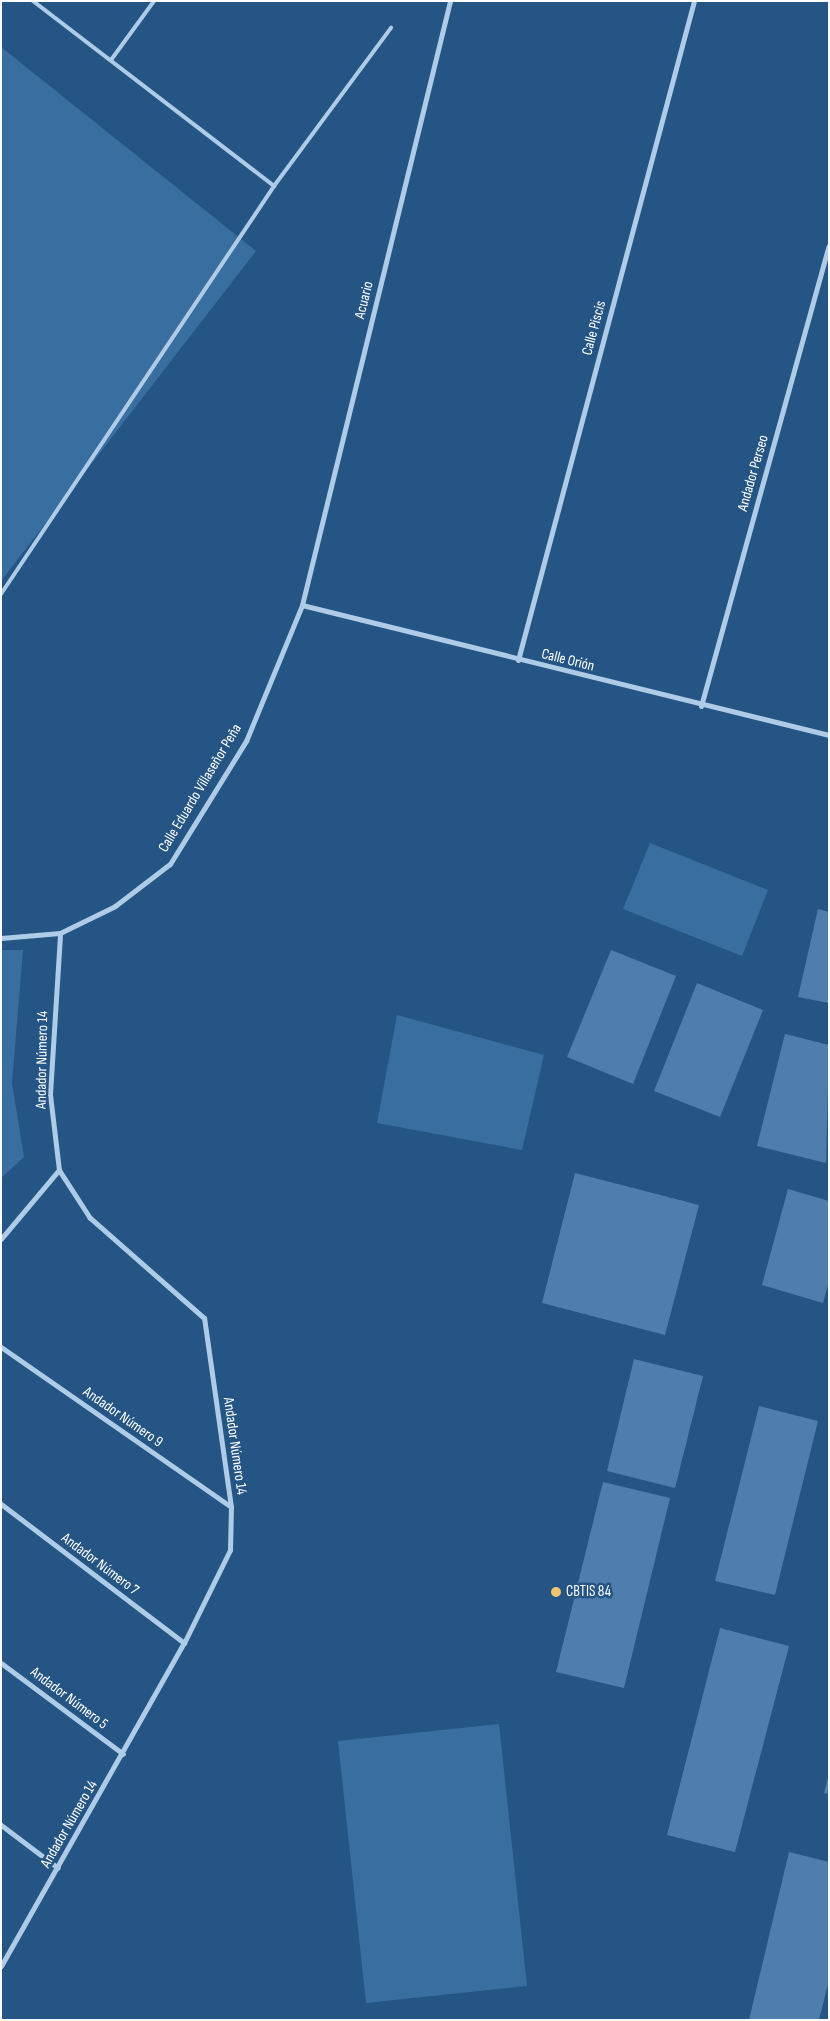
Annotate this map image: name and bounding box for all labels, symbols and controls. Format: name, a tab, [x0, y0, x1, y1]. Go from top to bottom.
street label: Acuario	[351, 279, 377, 321]
street label: Calle Piscis	[578, 299, 610, 357]
street label: Andador Perseo	[734, 433, 772, 513]
street label: Calle Orión	[540, 645, 596, 675]
street label: Calle Eduardo Villaseñor Peña	[155, 721, 245, 855]
street label: Andador Número 14	[32, 1011, 52, 1109]
street label: Andador Número 9	[80, 1383, 166, 1451]
street label: Andador Número 14	[219, 1396, 251, 1496]
street label: Andador Número 7	[58, 1529, 142, 1599]
place label: CBTIS 84	[566, 1583, 611, 1601]
marker: CBTIS 84	[550, 1586, 562, 1598]
street label: Andador Número 5	[27, 1663, 111, 1733]
street label: Andador Número 14	[37, 1777, 101, 1871]

